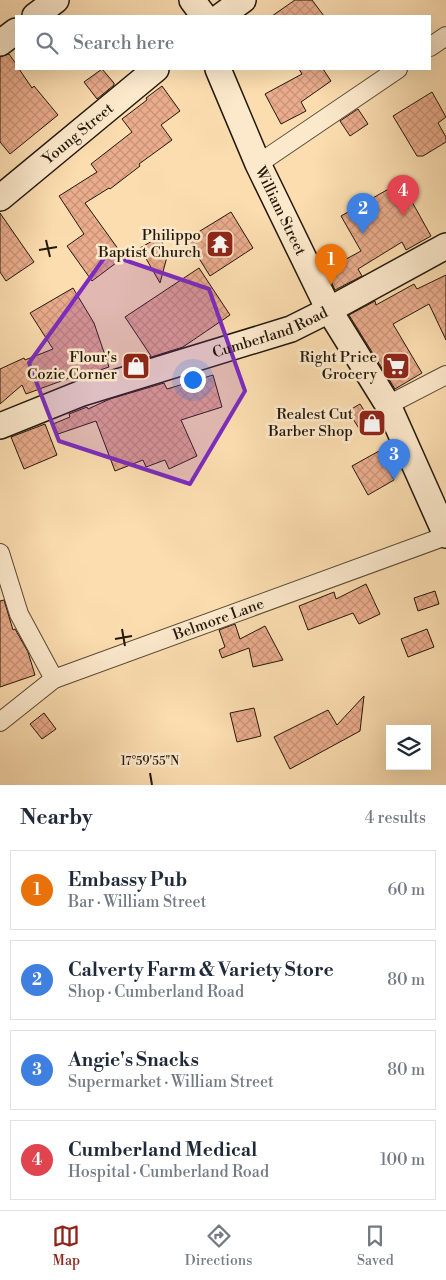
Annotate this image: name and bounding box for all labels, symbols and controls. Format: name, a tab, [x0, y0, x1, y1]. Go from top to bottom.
search box	[15, 15, 431, 70]
icon: search	[33, 29, 61, 57]
text: Search here	[73, 31, 174, 55]
street label: Young Street	[38, 98, 118, 169]
street label: William Street	[251, 162, 311, 259]
pin: 4	[387, 175, 419, 216]
pin: 2	[347, 193, 379, 234]
place label: Philippo Baptist Church	[97, 226, 201, 262]
temple icon: Philippo Baptist Church	[205, 229, 235, 259]
pin: 1	[315, 244, 347, 285]
street label: Cumberland Road	[210, 302, 331, 362]
place label: Flour's Cozie Corner	[27, 348, 118, 384]
place label: Right Price Grocery	[299, 348, 378, 384]
shop icon: Flour's Cozie Corner	[121, 351, 151, 381]
supermarket icon: Right Price Grocery	[381, 351, 411, 381]
your location	[180, 367, 206, 393]
place label: Realest Cut Barber Shop	[267, 405, 354, 441]
shop icon: Realest Cut Barber Shop	[357, 408, 387, 438]
pin: 3	[378, 439, 410, 480]
street label: Belmore Lane	[169, 594, 266, 645]
map controls	[386, 725, 431, 770]
button: layers	[386, 725, 431, 770]
text: 17°59'55"N	[121, 754, 179, 769]
text: Nearby	[20, 805, 93, 831]
text: 4 results	[365, 808, 426, 828]
text: Embassy Pub	[68, 868, 187, 892]
text: 1	[33, 880, 41, 900]
text: 60 m	[387, 880, 425, 900]
text: Bar · William Street	[68, 892, 206, 912]
text: Calverty Farm & Variety Store	[68, 958, 334, 982]
text: 2	[32, 970, 42, 990]
text: 80 m	[387, 970, 425, 990]
text: Shop · Cumberland Road	[68, 982, 244, 1002]
text: Angie's Snacks	[68, 1048, 199, 1072]
text: 3	[32, 1060, 42, 1080]
text: 80 m	[387, 1060, 425, 1080]
text: Supermarket · William Street	[68, 1072, 274, 1092]
text: Cumberland Medical	[68, 1138, 257, 1162]
text: 4	[32, 1150, 42, 1170]
text: 100 m	[380, 1150, 425, 1170]
text: Hospital · Cumberland Road	[68, 1162, 269, 1182]
tab: Map	[52, 1222, 80, 1270]
tab: Directions	[185, 1222, 252, 1270]
tab: Saved	[357, 1222, 394, 1270]

